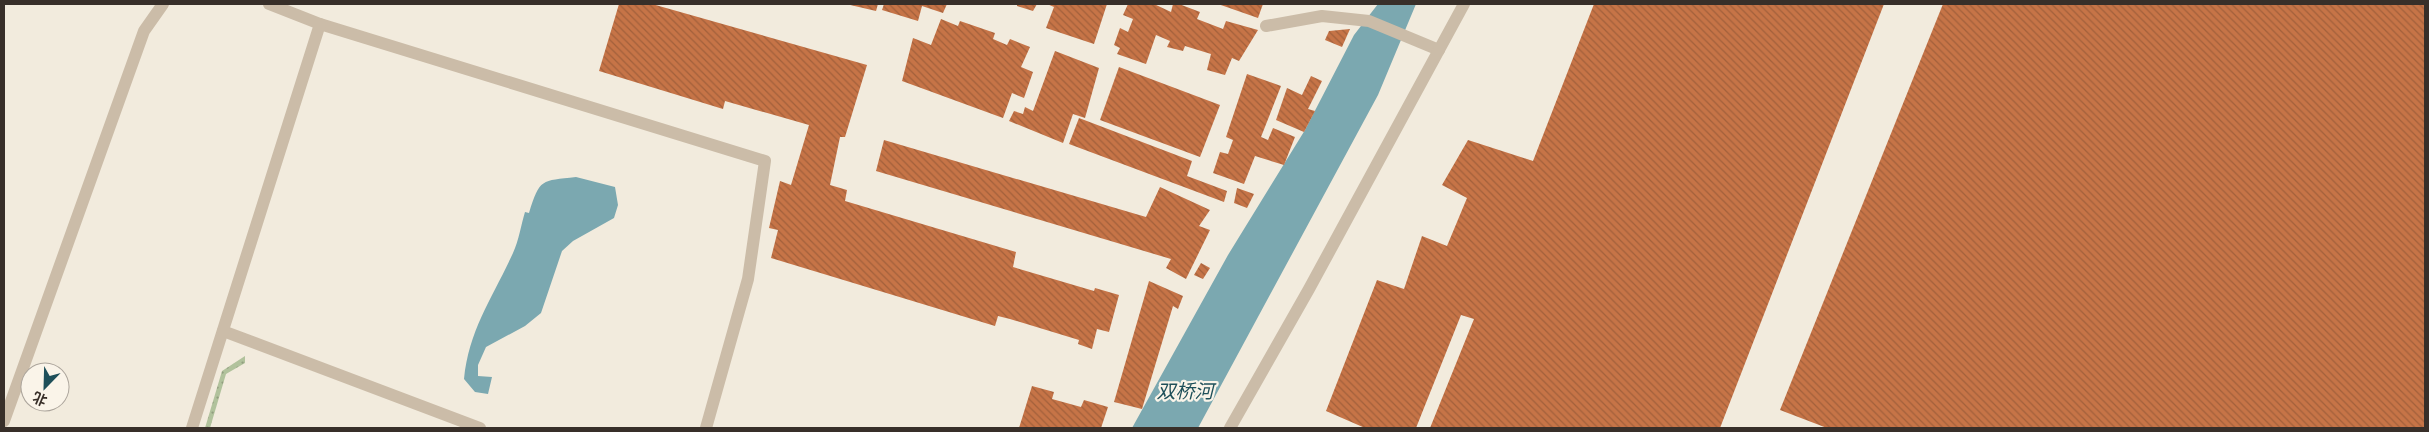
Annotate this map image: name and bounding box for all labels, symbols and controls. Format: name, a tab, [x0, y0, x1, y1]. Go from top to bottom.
north arrow	[20, 362, 70, 412]
water label: 双桥河	[1156, 380, 1217, 402]
text: 北	[30, 389, 49, 409]

